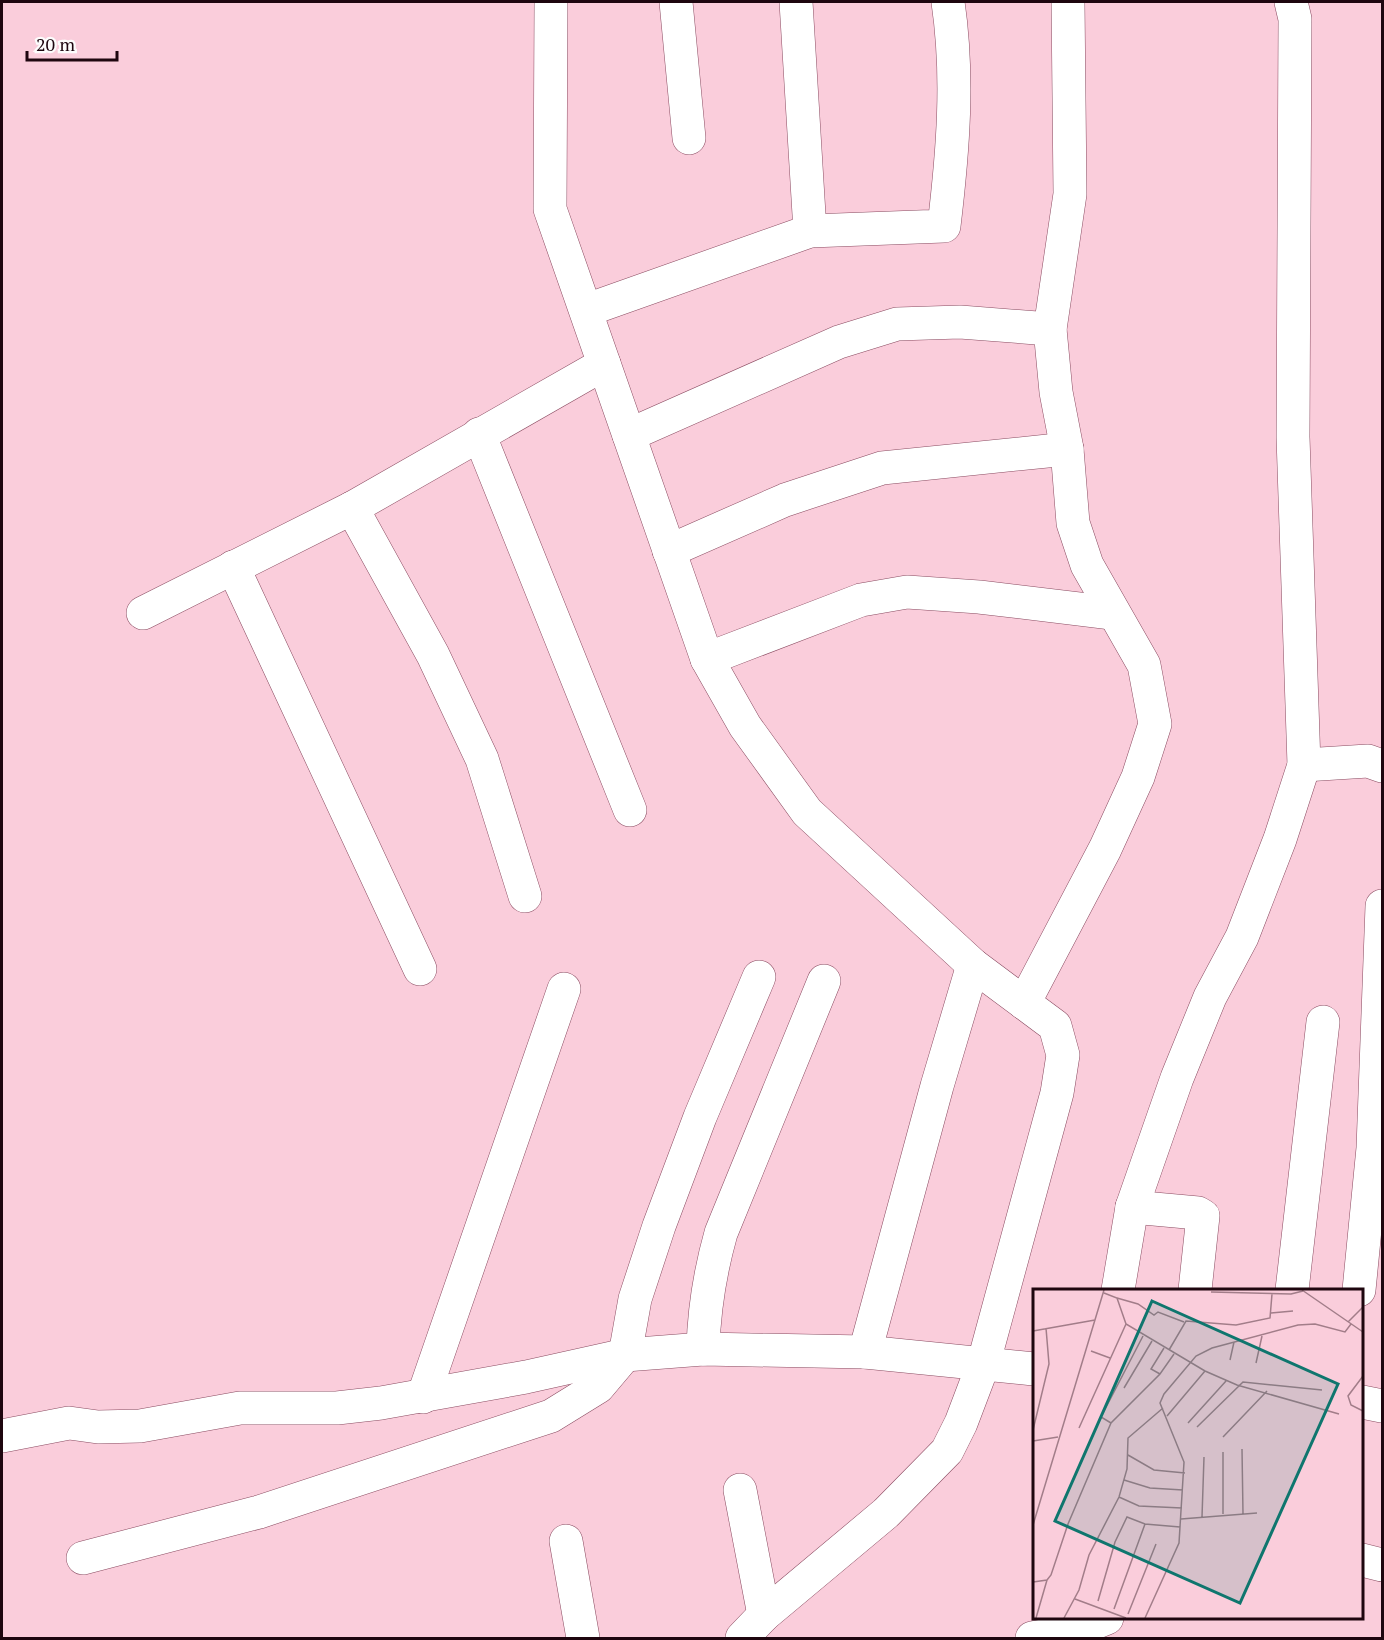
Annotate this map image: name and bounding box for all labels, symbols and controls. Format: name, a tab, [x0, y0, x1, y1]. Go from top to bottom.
scale bar	[27, 24, 117, 62]
text: 20 m	[36, 32, 76, 56]
inset map	[1033, 1289, 1363, 1619]

